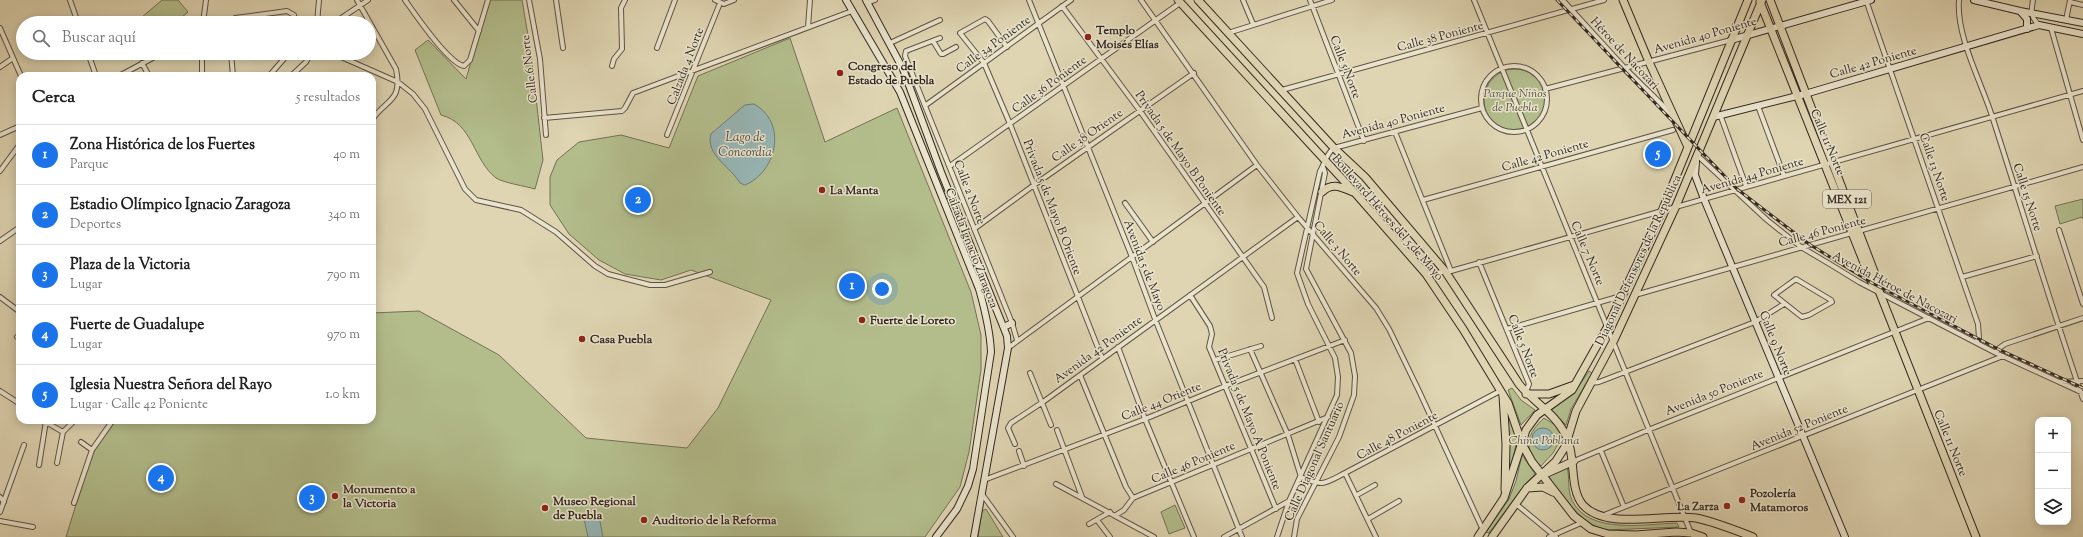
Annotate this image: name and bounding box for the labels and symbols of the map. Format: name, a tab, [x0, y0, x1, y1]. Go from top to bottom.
street label: Calle 34 Poniente	[952, 11, 1035, 78]
street label: Héroe de Nacozari	[1586, 13, 1663, 95]
street label: Avenida 40 Poniente	[1652, 13, 1759, 59]
street label: Calle 38 Poniente	[1395, 17, 1486, 57]
place label: Templo Moisés Elías	[1095, 22, 1159, 54]
street label: Calzada 4 Norte	[663, 25, 709, 108]
marker: Templo Moisés Elías	[1083, 32, 1093, 42]
street label: Calle 6 Norte	[517, 33, 543, 104]
street label: Calle 5 Norte	[1325, 33, 1366, 102]
street label: Calle 42 Poniente	[1828, 42, 1919, 84]
street label: Calle 36 Poniente	[1008, 51, 1091, 118]
place label: Congreso del Estado de Puebla	[847, 58, 935, 90]
marker: Congreso del Estado de Puebla	[835, 68, 845, 78]
park label: Parque Niños de Puebla	[1484, 85, 1546, 117]
street label: Privada 5 de Mayo B Poniente	[1130, 87, 1231, 220]
street label: Avenida 40 Poniente	[1340, 99, 1447, 144]
street label: Calle 38 Oriente	[1048, 104, 1127, 167]
street label: Calle 11 Norte	[1805, 106, 1849, 179]
water label: Lago de Concordia	[718, 129, 772, 162]
street label: Calle 13 Norte	[1914, 131, 1954, 204]
street label: Calle 42 Poniente	[1500, 135, 1591, 177]
street label: Privada 5 de Mayo B Oriente	[1018, 137, 1086, 278]
pin: 5	[1645, 139, 1671, 169]
street label: Boulevard Héroes del 5 de Mayo	[1327, 150, 1448, 285]
street label: Avenida 44 Poniente	[1699, 153, 1806, 199]
street label: Calle 2 Norte	[948, 157, 990, 228]
street label: Calle 15 Norte	[2008, 161, 2047, 234]
street label: Diagonal Defensores de la República	[1591, 171, 1687, 349]
place label: La Manta	[829, 182, 879, 200]
pin: 2	[625, 185, 651, 215]
marker: La Manta	[817, 185, 827, 195]
street label: Calzada Ignacio Zaragoza	[940, 186, 1003, 312]
road number: MEX 121	[1823, 190, 1871, 208]
street label: Calle 46 Poniente	[1777, 212, 1868, 252]
street label: Avenida 5 de Mayo	[1118, 217, 1170, 314]
street label: Calle 3 Norte	[1309, 217, 1366, 281]
street label: Calle 7 Norte	[1565, 218, 1609, 289]
street label: Avenida Héroe de Nacozari	[1829, 247, 1961, 329]
pin: 1	[839, 271, 865, 301]
your location	[872, 279, 892, 299]
street label: Calle 9 Norte	[1754, 308, 1796, 379]
street label: Avenida 42 Poniente	[1051, 311, 1147, 388]
place label: Fuerte de Loreto	[869, 312, 955, 330]
street label: Calle 5 Norte	[1503, 312, 1544, 381]
marker: Fuerte de Loreto	[857, 315, 867, 325]
place label: Casa Puebla	[590, 331, 653, 349]
marker: Casa Puebla	[577, 334, 587, 344]
street label: Privada 5 de Mayo A Poniente	[1212, 346, 1286, 493]
street label: Avenida 50 Poniente	[1663, 365, 1767, 421]
street label: Calle 44 Oriente	[1119, 378, 1204, 426]
street label: Calle Diagonal Santuario	[1280, 398, 1350, 524]
street label: Avenida 52 Poniente	[1748, 400, 1851, 456]
street label: Calle 48 Poniente	[1354, 407, 1442, 465]
street label: Calle 11 Norte	[1928, 407, 1972, 480]
park label: China Poblana	[1508, 432, 1580, 450]
street label: Calle 46 Poniente	[1149, 437, 1239, 489]
pin: 4	[148, 463, 174, 493]
place label: Monumento a la Victoria	[342, 481, 416, 513]
pin: 3	[299, 483, 325, 513]
place label: Pozolería Matamoros	[1749, 485, 1809, 517]
marker: Monumento a la Victoria	[330, 491, 340, 501]
place label: Museo Regional de Puebla	[552, 493, 636, 525]
marker: Pozolería Matamoros	[1737, 495, 1747, 505]
place label: La Zarza	[1676, 498, 1719, 516]
marker: La Zarza	[1722, 501, 1732, 511]
marker: Museo Regional de Puebla	[540, 503, 550, 513]
place label: Auditorio de la Reforma	[651, 512, 777, 530]
marker: Auditorio de la Reforma	[639, 515, 649, 525]

